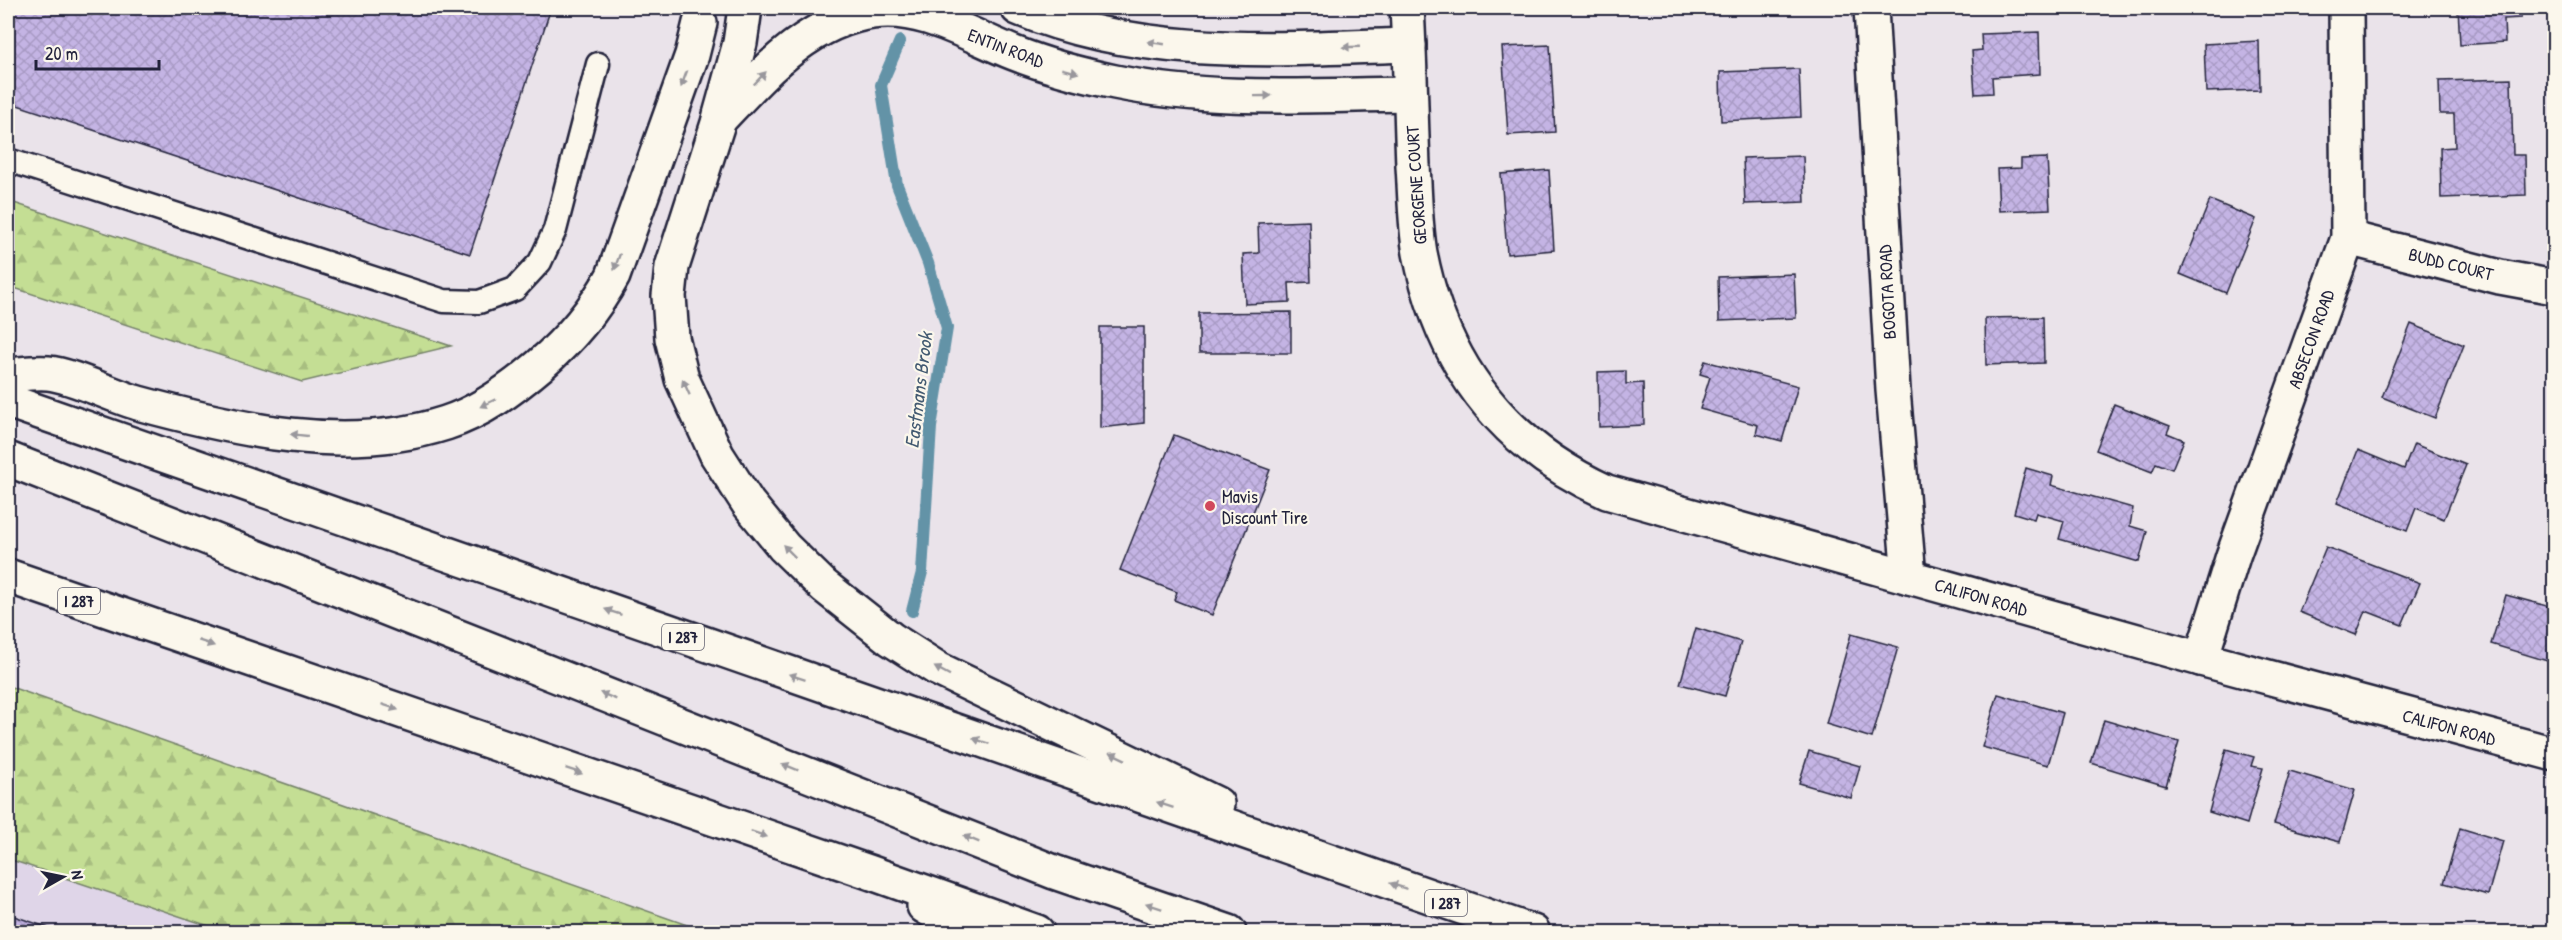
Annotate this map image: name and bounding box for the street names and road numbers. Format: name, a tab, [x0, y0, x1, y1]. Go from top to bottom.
street label: ENTIN ROAD	[964, 22, 1048, 74]
street label: GEORGENE COURT	[1399, 124, 1433, 245]
street label: BUDD COURT	[2406, 241, 2497, 287]
street label: BOGOTA ROAD	[1872, 244, 1902, 340]
street label: ABSECON ROAD	[2282, 286, 2341, 392]
street label: CALIFON ROAD	[1932, 572, 2031, 622]
road number: I 287	[58, 588, 100, 614]
road number: I 287	[662, 624, 704, 650]
street label: CALIFON ROAD	[2400, 703, 2499, 752]
road number: I 287	[1425, 890, 1467, 916]

